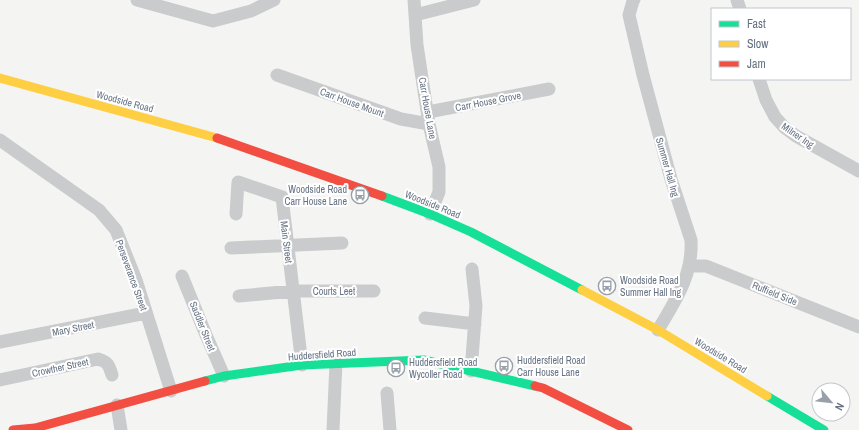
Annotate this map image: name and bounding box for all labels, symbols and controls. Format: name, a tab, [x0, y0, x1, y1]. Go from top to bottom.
legend	[711, 8, 851, 80]
text: Fast	[747, 16, 766, 32]
text: Slow	[747, 36, 769, 52]
text: Jam	[747, 56, 766, 72]
street label: Carr House Lane	[416, 76, 439, 140]
street label: Carr House Mount	[318, 85, 386, 120]
street label: Woodside Road	[95, 88, 155, 115]
street label: Carr House Grove	[454, 89, 522, 114]
street label: Milner Ing	[779, 120, 817, 151]
street label: Summer Hall Ing	[653, 136, 682, 199]
place label: Woodside Road Carr House Lane	[285, 183, 347, 208]
bus stop icon: Woodside Road Carr House Lane	[350, 185, 370, 205]
street label: Woodside Road	[403, 187, 462, 221]
street label: Main Street	[277, 220, 296, 265]
street label: Perseverance Street	[113, 238, 151, 313]
place label: Woodside Road Summer Hall Ing	[620, 274, 681, 299]
bus stop icon: Woodside Road Summer Hall Ing	[597, 276, 617, 296]
street label: Ruffield Side	[750, 279, 800, 309]
street label: Courts Leet	[313, 285, 356, 298]
street label: Saddler Street	[187, 299, 219, 354]
street label: Mary Street	[51, 318, 96, 339]
street label: Woodside Road	[692, 335, 749, 376]
street label: Huddersfield Road	[287, 346, 357, 363]
place label: Huddersfield Road Carr House Lane	[517, 354, 585, 379]
street label: Crowther Street	[31, 355, 90, 380]
place label: Huddersfield Road Wycoller Road	[409, 356, 477, 381]
bus stop icon: Huddersfield Road Carr House Lane	[494, 356, 514, 376]
bus stop icon: Huddersfield Road Wycoller Road	[386, 358, 406, 378]
north arrow	[811, 382, 851, 422]
text: N	[832, 401, 848, 413]

